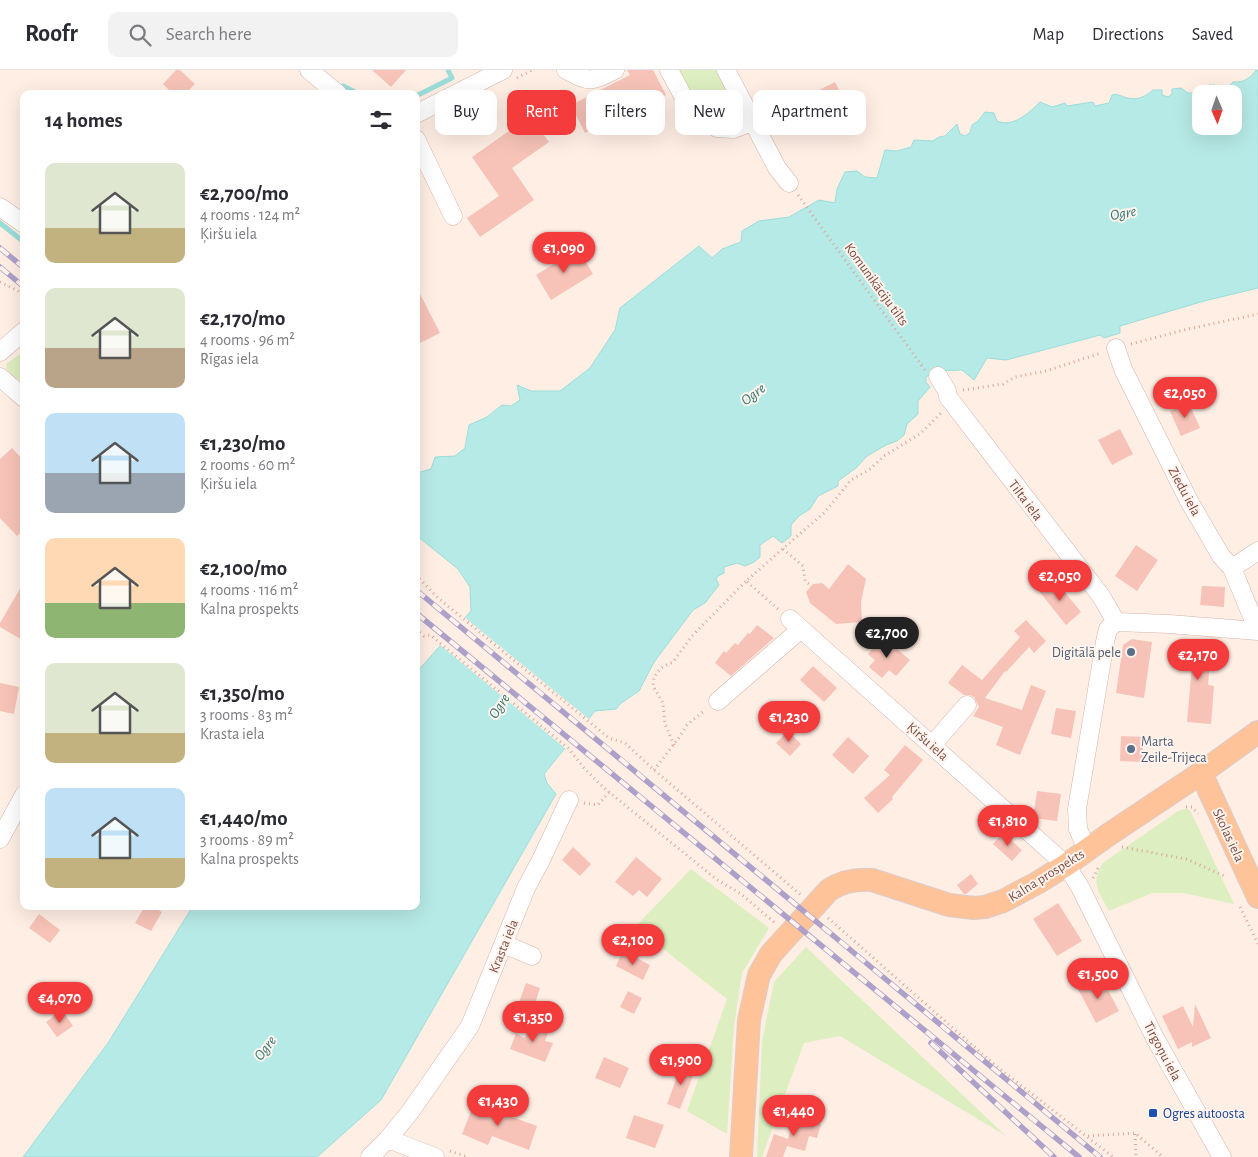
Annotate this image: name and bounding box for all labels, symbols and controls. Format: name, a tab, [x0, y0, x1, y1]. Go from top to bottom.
search box	[108, 12, 458, 57]
icon: search	[126, 21, 154, 49]
text: Roofr	[25, 22, 78, 46]
text: Search here	[166, 25, 252, 44]
text: Map	[1033, 26, 1064, 44]
text: Directions	[1092, 26, 1164, 44]
text: Saved	[1192, 26, 1233, 44]
north arrow	[1192, 85, 1242, 135]
map controls	[1192, 85, 1242, 135]
chip: Buy	[435, 90, 497, 135]
chip: Rent	[507, 90, 576, 135]
chip: Filters	[586, 90, 665, 135]
chip: New	[675, 90, 743, 135]
chip: Apartment	[753, 90, 866, 135]
icon: filters	[367, 106, 395, 134]
text: 14 homes	[45, 110, 123, 131]
icon: home	[85, 183, 145, 243]
text: €2,700/mo	[200, 183, 289, 204]
water label: Ogre	[1109, 204, 1138, 223]
text: 4 rooms · 124 m²	[200, 207, 300, 223]
text: Ķiršu iela	[200, 226, 257, 242]
pin: €1,090	[523, 232, 605, 274]
text: €1,090	[543, 240, 585, 256]
street label: Komunikāciju tilts	[842, 241, 911, 328]
icon: home	[85, 308, 145, 368]
text: €2,170/mo	[200, 308, 285, 329]
text: 4 rooms · 96 m²	[200, 332, 295, 348]
text: Rīgas iela	[200, 351, 259, 367]
pin: €2,050	[1144, 376, 1226, 419]
water label: Ogre	[738, 380, 769, 408]
text: €2,050	[1164, 385, 1206, 401]
icon: home	[85, 433, 145, 493]
text: €1,230/mo	[200, 433, 285, 454]
text: 2 rooms · 60 m²	[200, 457, 295, 473]
street label: Ziedu iela	[1165, 464, 1203, 519]
text: Ķiršu iela	[200, 476, 257, 492]
street label: Tilta iela	[1006, 478, 1045, 524]
icon: home	[85, 558, 145, 618]
text: €2,100/mo	[200, 558, 287, 579]
pin: €2,050	[1019, 560, 1101, 602]
text: €2,050	[1039, 568, 1081, 584]
text: 4 rooms · 116 m²	[200, 582, 298, 598]
text: Kalna prospekts	[200, 601, 299, 617]
pin: €2,700	[846, 616, 928, 659]
text: €2,700	[866, 625, 908, 641]
pin: €2,170	[1157, 638, 1239, 681]
place label: Digitālā pele	[1052, 646, 1121, 660]
marker: Digitālā pele	[1125, 646, 1137, 658]
text: €2,170	[1178, 647, 1218, 663]
icon: home	[85, 683, 145, 743]
text: €1,350/mo	[200, 683, 285, 704]
water label: Ogre	[486, 691, 513, 721]
pin: €1,230	[748, 700, 830, 743]
text: 3 rooms · 83 m²	[200, 707, 293, 723]
text: €1,230	[769, 709, 809, 725]
street label: Ķiršu iela	[903, 720, 951, 765]
text: Krasta iela	[200, 726, 265, 742]
place label: Marta Zeile-Trijeca	[1141, 735, 1207, 765]
marker: Marta Zeile-Trijeca	[1125, 743, 1137, 755]
pin: €1,810	[967, 804, 1049, 847]
street label: Skolas iela	[1210, 807, 1247, 865]
icon: home	[85, 808, 145, 868]
text: €1,440/mo	[200, 808, 288, 829]
text: €1,810	[989, 813, 1027, 829]
text: 3 rooms · 89 m²	[200, 832, 294, 848]
street label: Kalna prospekts	[1006, 847, 1087, 905]
text: Kalna prospekts	[200, 851, 299, 867]
street label: Krasta iela	[487, 917, 521, 975]
pin: €2,100	[592, 924, 674, 966]
text: €2,100	[612, 932, 654, 948]
pin: €1,500	[1057, 958, 1139, 1000]
text: €1,500	[1078, 966, 1118, 982]
pin: €4,070	[19, 982, 101, 1024]
text: €4,070	[39, 990, 81, 1006]
pin: €1,350	[492, 1000, 574, 1043]
text: €1,350	[513, 1009, 553, 1025]
street label: Tirgoņu iela	[1140, 1020, 1184, 1084]
water label: Ogre	[251, 1033, 279, 1063]
pin: €1,900	[640, 1044, 722, 1086]
text: €1,900	[660, 1052, 702, 1068]
pin: €1,430	[457, 1084, 539, 1127]
text: €1,430	[478, 1093, 518, 1109]
pin: €1,440	[753, 1094, 835, 1137]
text: €1,440	[773, 1103, 815, 1119]
marker: Ogres autoosta	[1147, 1107, 1159, 1119]
place label: Ogres autoosta	[1163, 1107, 1245, 1121]

